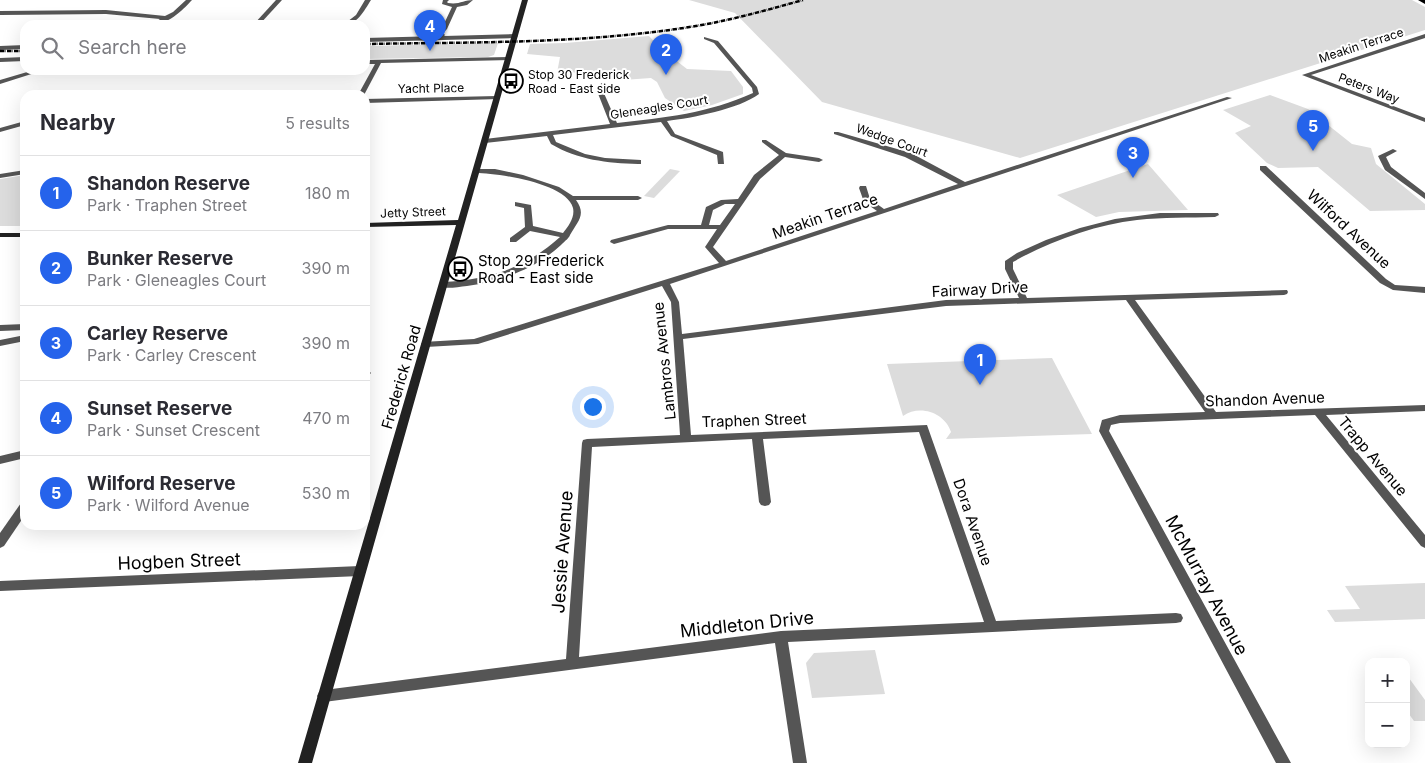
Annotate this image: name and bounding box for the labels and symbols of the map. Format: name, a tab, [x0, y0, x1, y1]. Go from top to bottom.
pin: 4	[414, 10, 446, 51]
street label: Meakin Terrace	[1317, 24, 1405, 66]
pin: 2	[650, 34, 682, 75]
place label: Stop 30 Frederick Road - East side	[528, 67, 630, 96]
bus stop icon: Stop 30 Frederick Road - East side	[498, 68, 524, 94]
street label: Peters Way	[1336, 70, 1402, 107]
street label: Yacht Place	[398, 80, 464, 96]
street label: Gleneagles Court	[609, 92, 709, 122]
pin: 5	[1297, 110, 1329, 151]
street label: Wedge Court	[854, 120, 930, 160]
pin: 3	[1117, 137, 1149, 178]
street label: Wilford Avenue	[1303, 185, 1395, 273]
street label: Meakin Terrace	[770, 189, 880, 243]
street label: Jetty Street	[380, 203, 446, 221]
place label: Stop 29 Frederick Road - East side	[478, 251, 605, 287]
bus stop icon: Stop 29 Frederick Road - East side	[447, 256, 473, 282]
street label: Fairway Drive	[931, 277, 1029, 301]
street label: Lambros Avenue	[648, 301, 680, 421]
street label: Frederick Road	[377, 323, 425, 431]
pin: 1	[964, 344, 996, 385]
street label: Shandon Avenue	[1205, 387, 1325, 411]
your location	[580, 394, 606, 420]
street label: Traphen Street	[701, 409, 807, 431]
street label: Trapp Avenue	[1334, 412, 1412, 500]
street label: Dora Avenue	[949, 476, 997, 568]
street label: Jessie Avenue	[547, 490, 577, 614]
street label: McMurray Avenue	[1161, 511, 1253, 659]
street label: Hogben Street	[117, 548, 241, 574]
street label: Middleton Drive	[679, 607, 815, 641]

